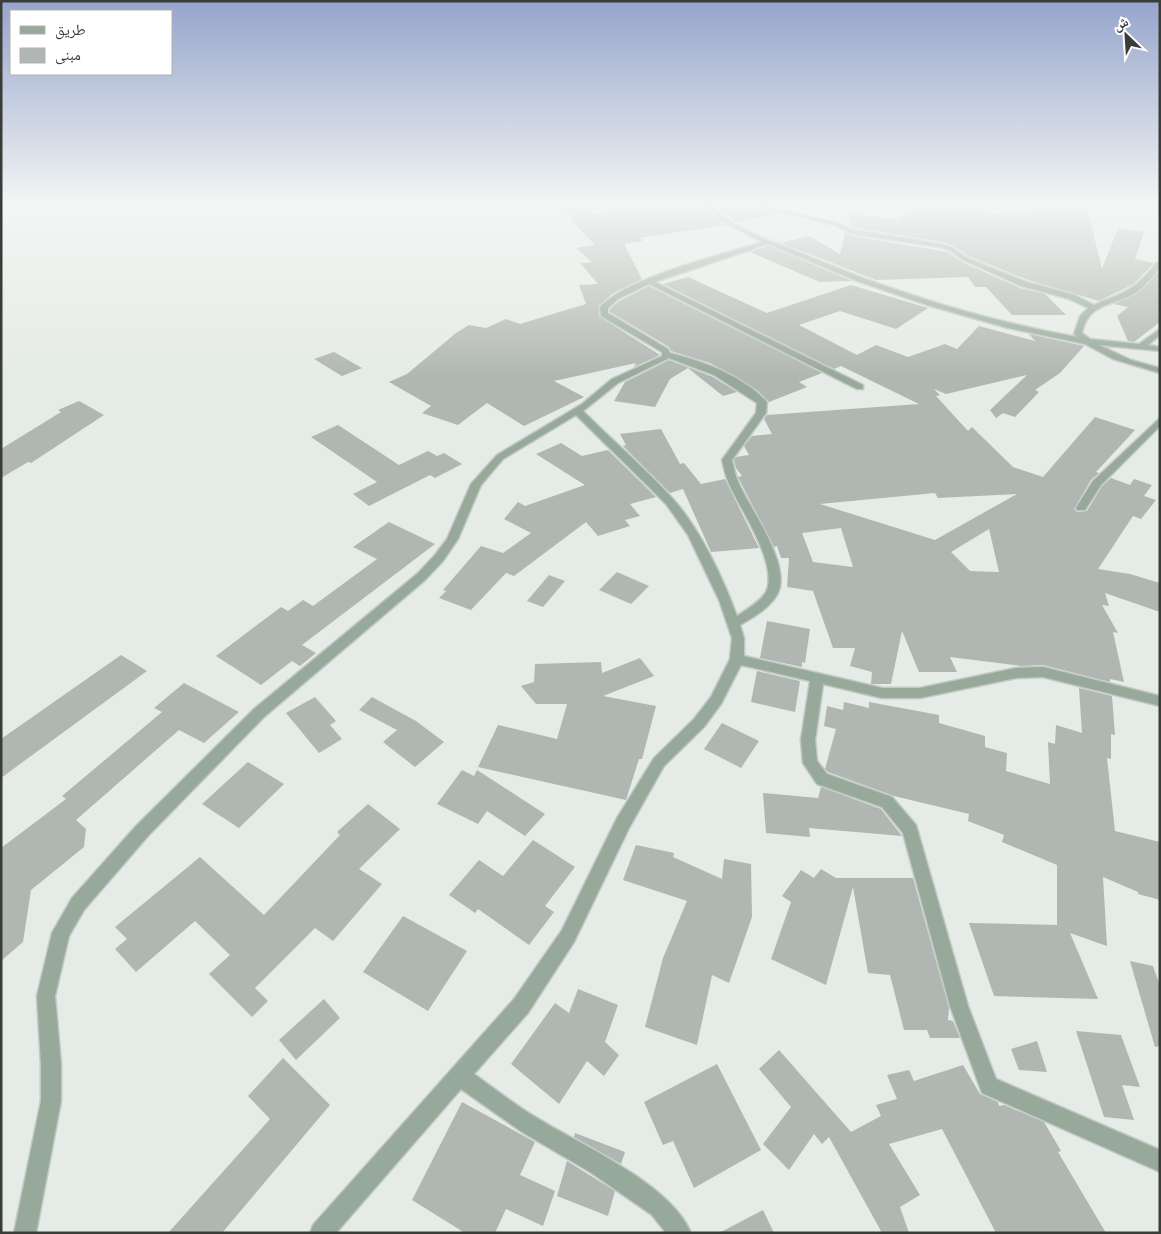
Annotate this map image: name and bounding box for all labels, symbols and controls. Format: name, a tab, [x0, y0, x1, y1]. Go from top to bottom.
legend	[10, 10, 172, 75]
north arrow	[1101, 10, 1151, 60]
text: ش	[1110, 12, 1132, 35]
text: طريق	[55, 20, 86, 40]
text: مبنى	[55, 45, 81, 65]

